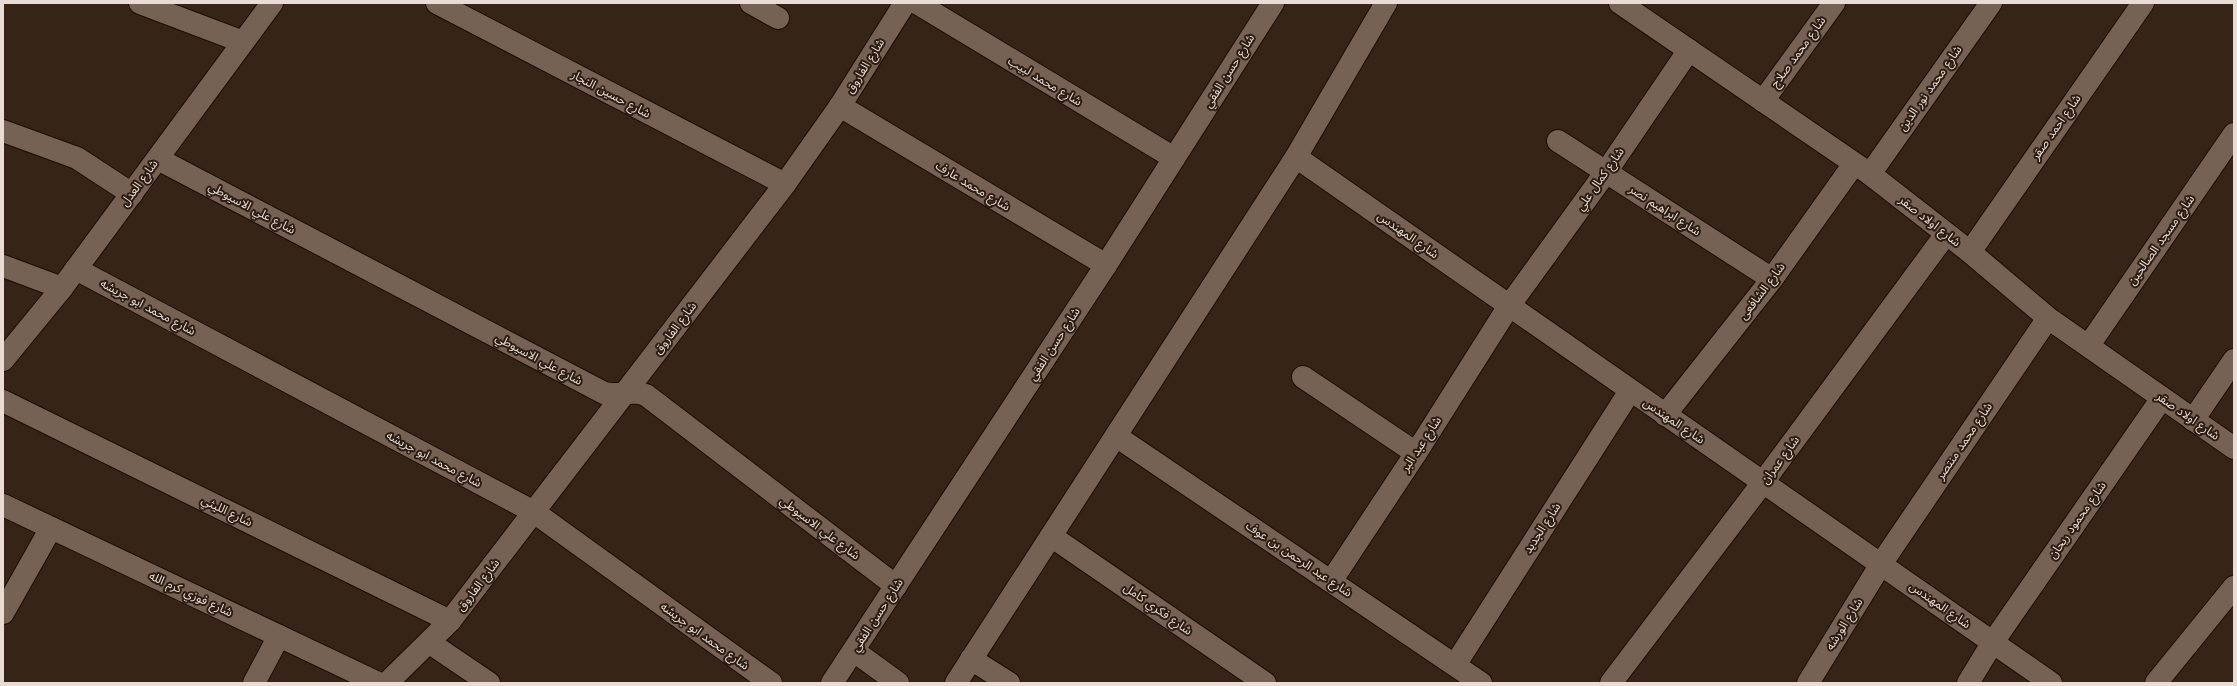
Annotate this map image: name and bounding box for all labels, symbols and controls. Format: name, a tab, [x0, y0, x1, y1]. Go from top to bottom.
street label: شارع محمد صلاح	[1767, 14, 1830, 91]
street label: شارع حسن الفقي	[1201, 32, 1260, 112]
street label: شارع الفاروق	[843, 36, 889, 97]
street label: شارع محمد نور الدين	[1895, 43, 1966, 135]
street label: شارع محمد لبيب	[1005, 53, 1084, 110]
street label: شارع حسين النجار	[567, 67, 653, 123]
street label: شارع احمد صقر	[2028, 92, 2085, 164]
street label: شارع كمال علي	[1573, 145, 1629, 215]
street label: شارع العدل	[117, 157, 162, 210]
street label: شارع محمد عارف	[932, 158, 1013, 215]
street label: شارع علي الاسيوطي	[205, 179, 298, 239]
street label: شارع ابراهيم نصر	[1625, 181, 1703, 240]
street label: شارع اولاد صقر	[1895, 192, 1963, 251]
street label: شارع مسجد الصالحين	[2125, 192, 2199, 289]
street label: شارع المهندس	[1374, 209, 1441, 263]
street label: شارع الشافعى	[1736, 260, 1790, 323]
street label: شارع محمد ابو جريشه	[97, 276, 198, 340]
street label: شارع الفاروق	[651, 299, 701, 358]
street label: شارع حسن الفقي	[1025, 305, 1085, 385]
street label: شارع علي الاسيوطي	[492, 330, 585, 390]
street label: شارع اولاد صقر	[2152, 388, 2222, 445]
street label: شارع المهندس	[1639, 395, 1708, 448]
street label: شارع محمد منتصر	[1933, 400, 1997, 484]
street label: شارع عبد البر	[1397, 414, 1446, 476]
street label: شارع محمد ابو جريشه	[383, 428, 484, 492]
street label: شارع عمران	[1758, 433, 1804, 488]
street label: شارع محمود ريحان	[2045, 479, 2110, 562]
street label: شارع الليثي	[198, 493, 255, 532]
street label: شارع علي الاسيوطي	[776, 493, 863, 565]
street label: شارع الجديد	[1520, 500, 1565, 557]
street label: شارع عبد الرحمن بن عوف	[1242, 518, 1355, 601]
street label: شارع الفاروق	[454, 556, 504, 615]
street label: شارع فوزي كرم الله	[146, 568, 235, 622]
street label: شارع حسن الفقي	[848, 576, 908, 656]
street label: شارع المهندس	[1906, 579, 1973, 633]
street label: شارع فكري كامل	[1119, 580, 1195, 640]
street label: شارع الورشه	[1823, 596, 1867, 654]
street label: شارع محمد ابو جريشه	[657, 599, 752, 674]

